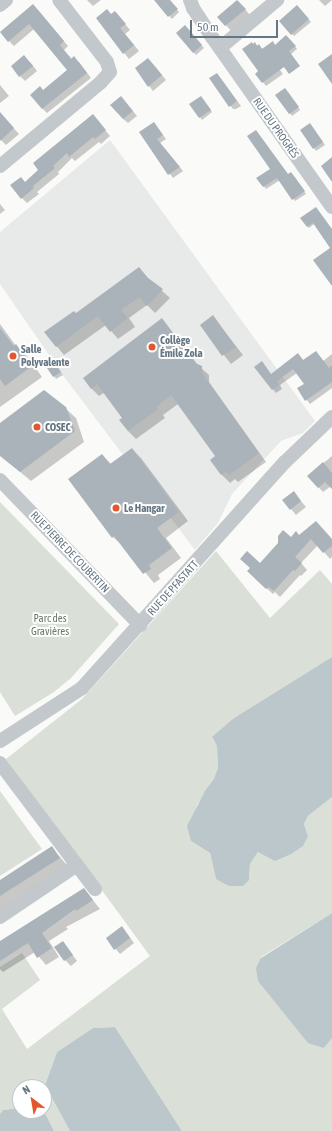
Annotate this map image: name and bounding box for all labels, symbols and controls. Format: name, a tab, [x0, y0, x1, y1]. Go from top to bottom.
scale bar	[192, 12, 280, 38]
text: 50 m	[197, 20, 219, 34]
street label: RUE DU PROGRÈS	[250, 95, 302, 161]
place label: Collège Émile Zola	[160, 334, 203, 360]
marker: Collège Émile Zola	[147, 342, 157, 352]
place label: Salle Polyvalente	[21, 343, 70, 369]
marker: Salle Polyvalente	[8, 351, 18, 361]
place label: COSEC	[45, 420, 70, 434]
marker: COSEC	[32, 422, 42, 432]
place label: Le Hangar	[124, 501, 164, 515]
marker: Le Hangar	[111, 503, 121, 513]
street label: RUE PIERRE DE COUBERTIN	[28, 509, 112, 595]
street label: RUE DE PFASTATT	[145, 558, 201, 618]
park label: Parc des Gravières	[31, 612, 69, 638]
north arrow	[12, 1079, 52, 1119]
text: N	[20, 1083, 32, 1096]

